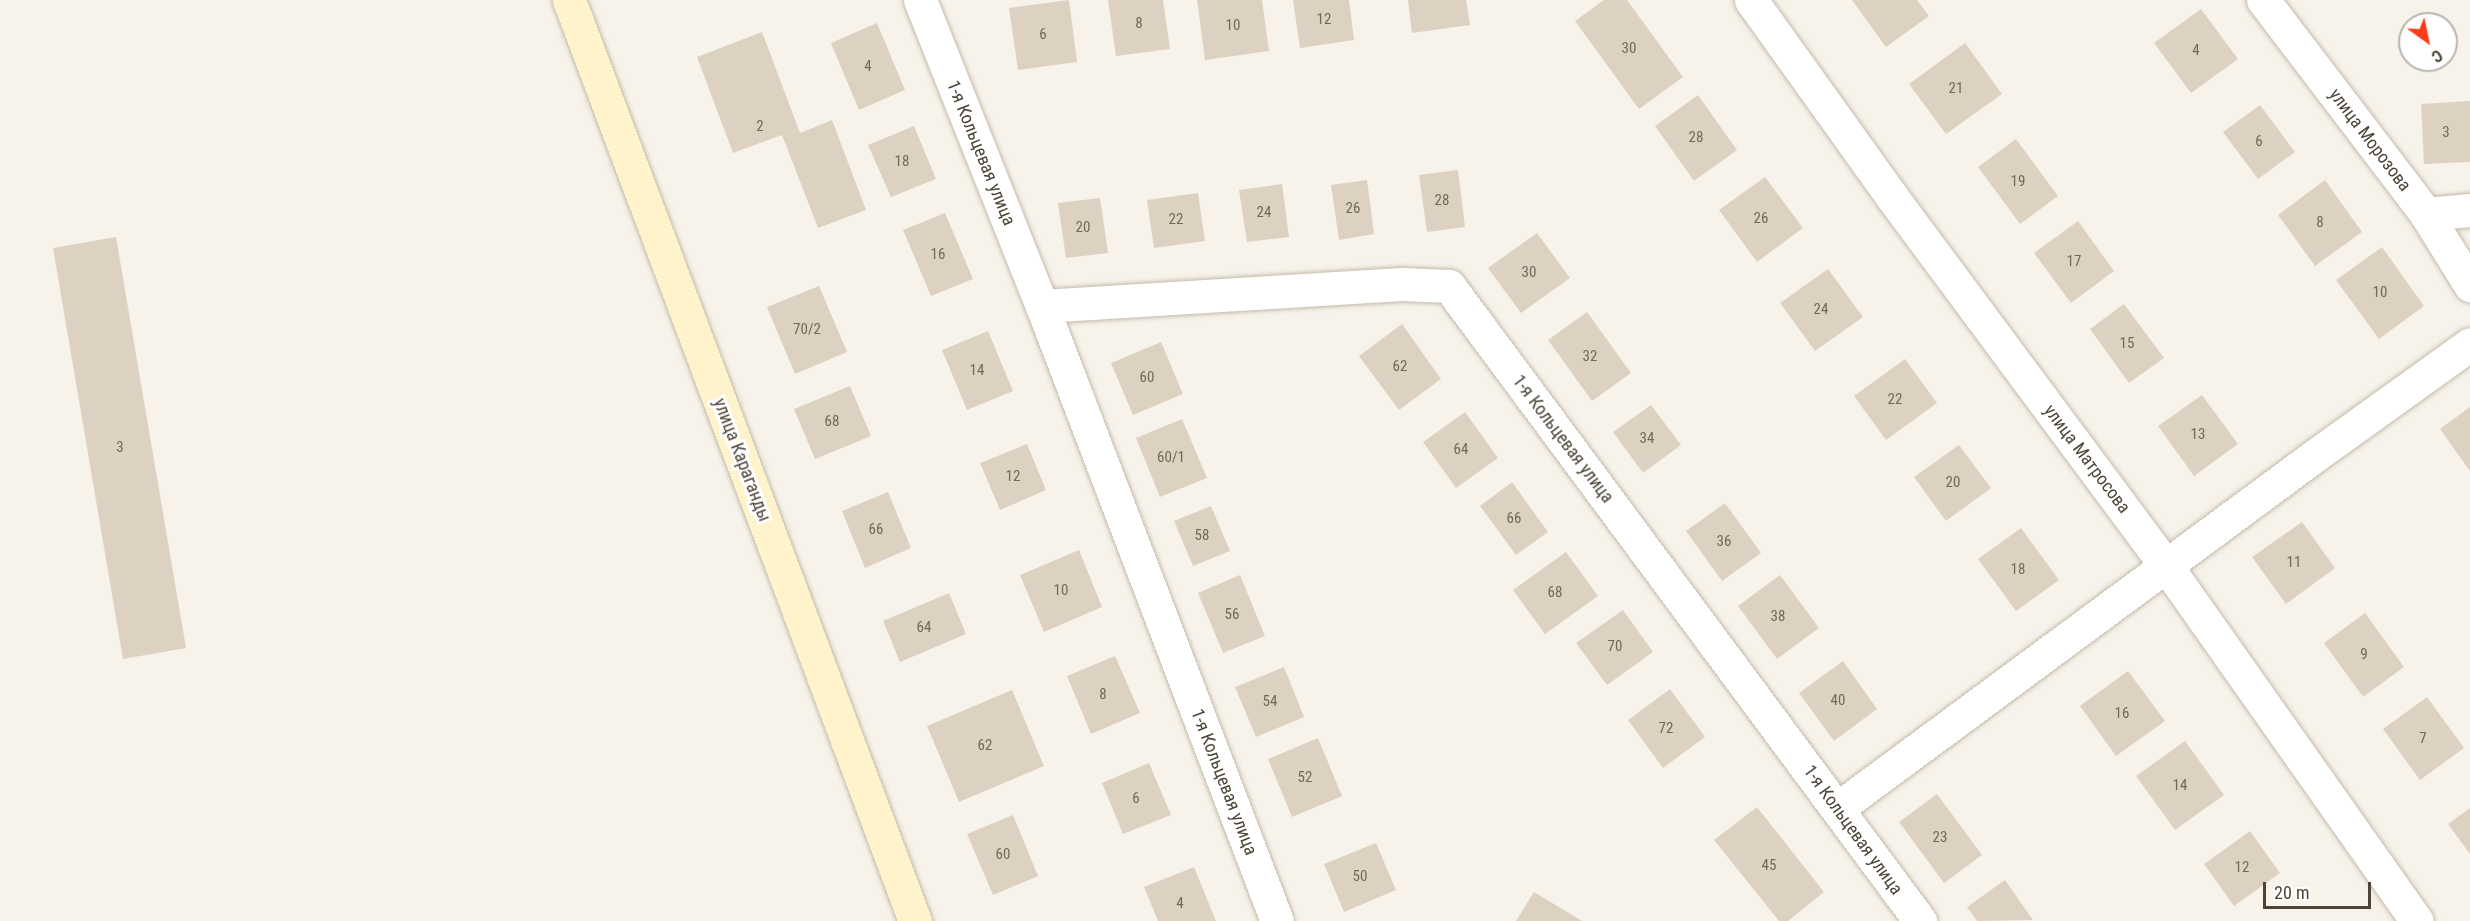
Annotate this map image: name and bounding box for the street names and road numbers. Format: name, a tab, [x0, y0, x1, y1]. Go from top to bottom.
street label: 1-я Кольцевая улица	[942, 77, 1020, 229]
street label: улица Морозова	[2324, 84, 2416, 196]
street label: 1-я Кольцевая улица	[1508, 371, 1618, 507]
street label: улица Караганды	[709, 395, 775, 525]
street label: улица Матросова	[2039, 400, 2135, 518]
street label: 1-я Кольцевая улица	[1186, 706, 1262, 858]
street label: 1-я Кольцевая улица	[1799, 761, 1907, 899]

